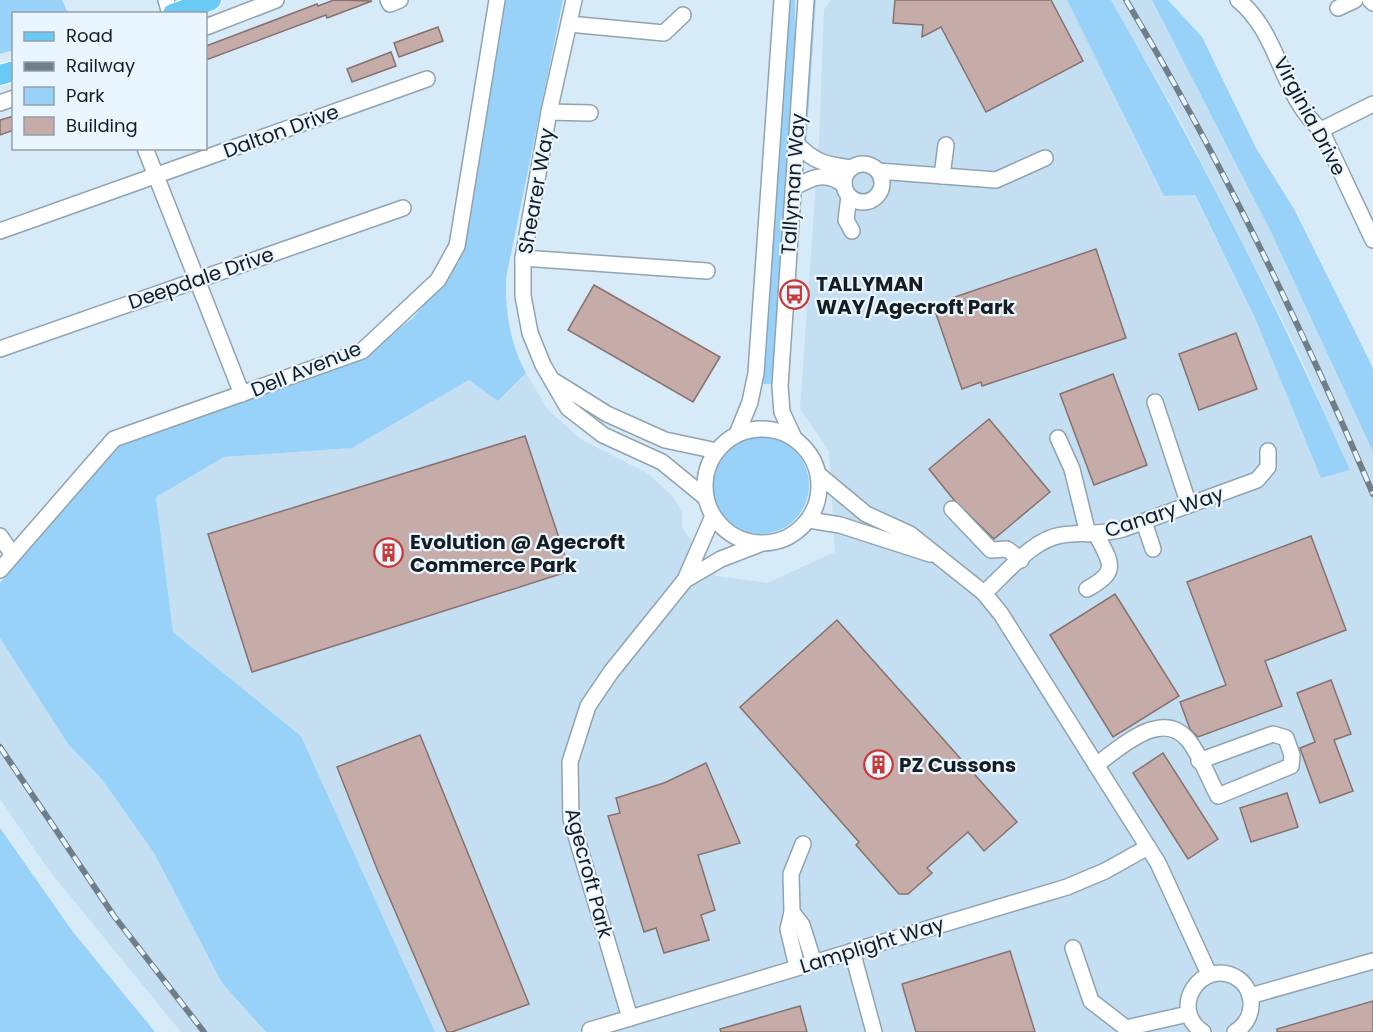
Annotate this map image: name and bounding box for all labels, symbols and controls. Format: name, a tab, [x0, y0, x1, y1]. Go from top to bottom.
legend	[12, 12, 207, 150]
text: Road	[66, 23, 113, 48]
street label: Virginia Drive	[1267, 52, 1353, 180]
text: Railway	[66, 53, 135, 78]
text: Park	[66, 83, 105, 108]
street label: Dalton Drive	[219, 97, 343, 165]
street label: Tallyman Way	[774, 112, 812, 256]
text: Building	[66, 113, 138, 138]
street label: Shearer Way	[511, 126, 561, 256]
street label: Deepdale Drive	[124, 240, 278, 316]
place label: TALLYMAN WAY/Agecroft Park	[816, 270, 1015, 321]
bus stop icon: TALLYMAN WAY/Agecroft Park	[779, 279, 811, 311]
street label: Dell Avenue	[247, 334, 365, 404]
street label: Canary Way	[1101, 480, 1227, 544]
place label: Evolution @ Agecroft Commerce Park	[410, 528, 625, 579]
building icon: Evolution @ Agecroft Commerce Park	[373, 537, 405, 569]
building icon: PZ Cussons	[862, 749, 894, 781]
place label: PZ Cussons	[899, 751, 1016, 779]
street label: Agecroft Park	[558, 805, 620, 942]
street label: Lamplight Way	[796, 910, 948, 980]

